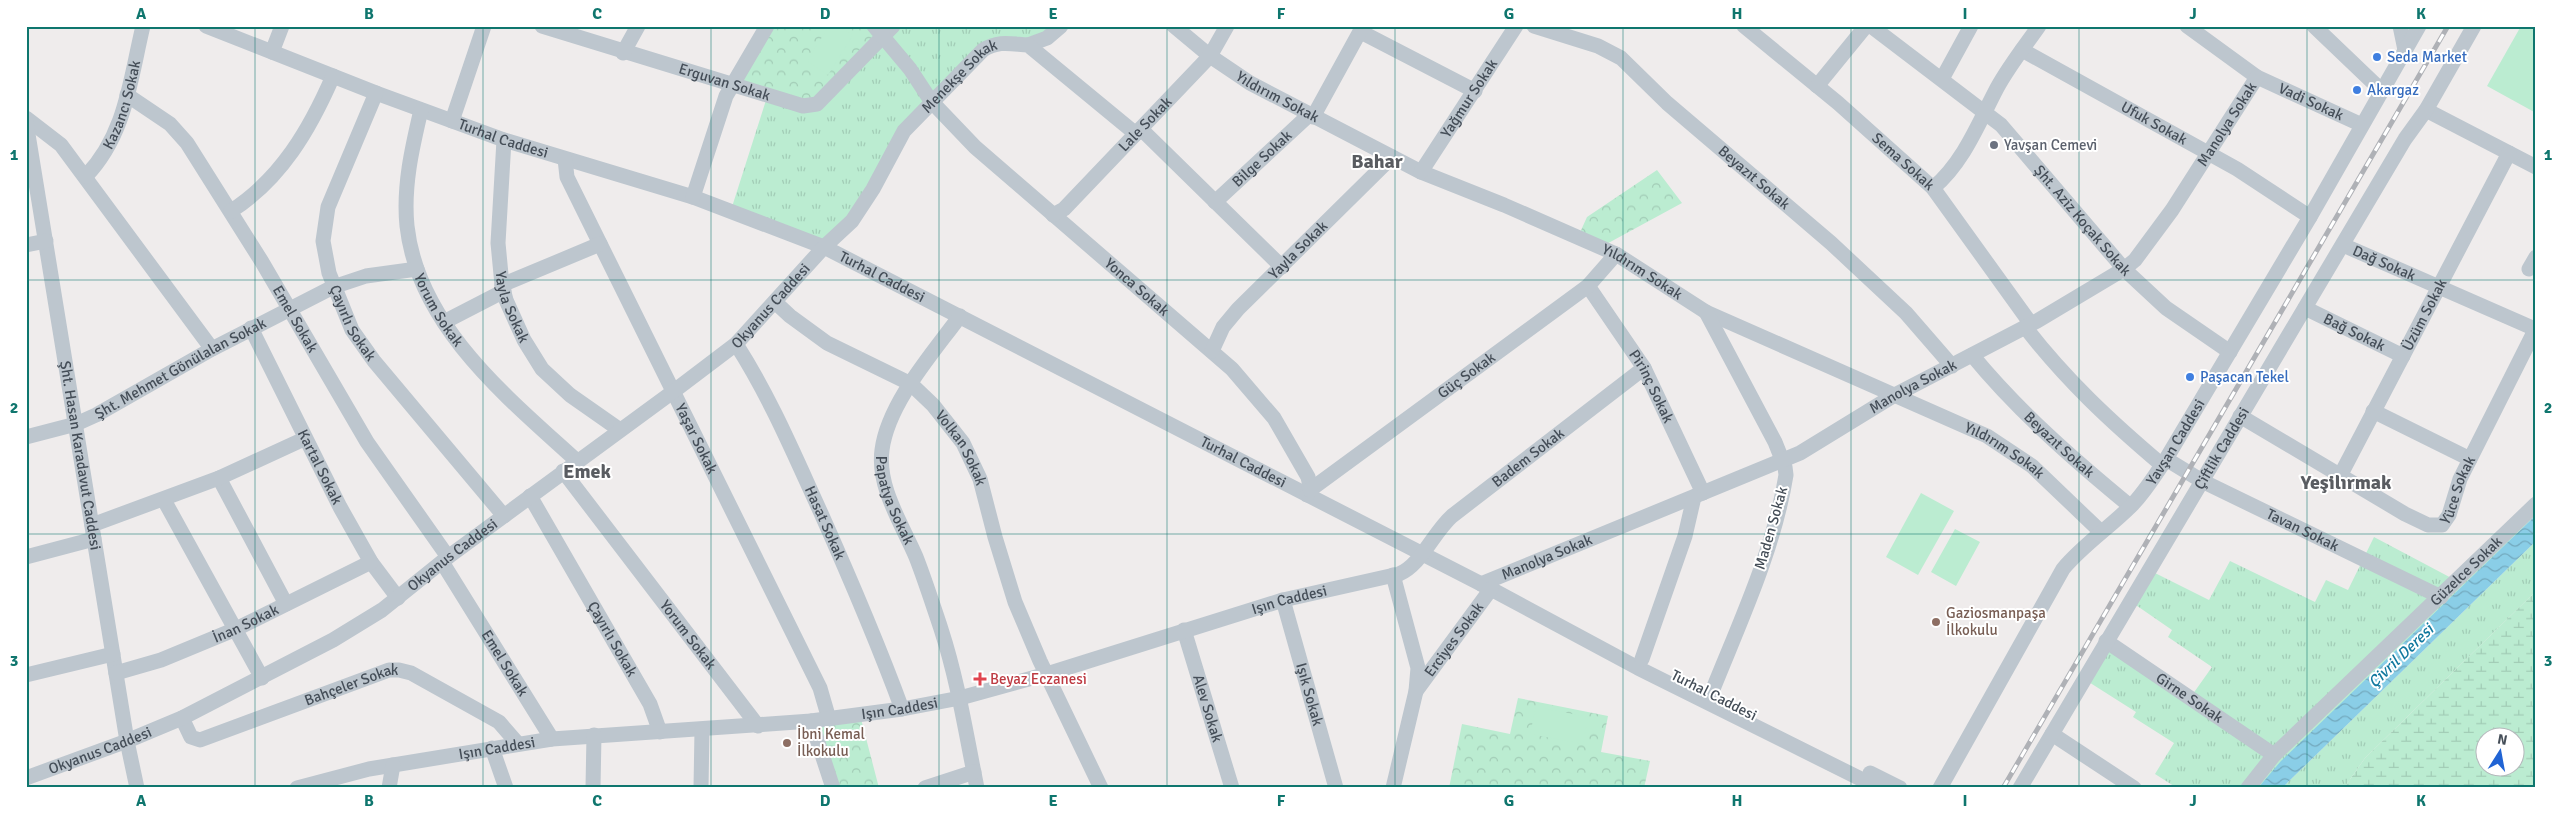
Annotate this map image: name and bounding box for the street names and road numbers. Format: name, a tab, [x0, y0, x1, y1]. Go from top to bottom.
street label: Menekşe Sokak	[918, 35, 1000, 117]
street label: Yağmur Sokak	[1437, 55, 1501, 141]
street label: Kazancı Sokak	[99, 58, 144, 153]
street label: Erguvan Sokak	[677, 59, 773, 105]
street label: Yıldırım Sokak	[1233, 67, 1323, 127]
street label: Manolya Sokak	[2193, 78, 2261, 170]
street label: Vadi Sokak	[2276, 79, 2347, 125]
street label: Lale Sokak	[1115, 92, 1176, 155]
street label: Ufuk Sokak	[2118, 98, 2191, 149]
street label: Turhal Caddesi	[456, 115, 551, 162]
street label: Bilge Sokak	[1228, 126, 1296, 191]
street label: Sema Sokak	[1868, 129, 1938, 194]
street label: Beyazıt Sokak	[1715, 142, 1794, 213]
street label: Şht. Aziz Koçak Sokak	[2030, 161, 2135, 280]
street label: Yayla Sokak	[1265, 217, 1331, 283]
street label: Yıldırım Sokak	[1599, 240, 1686, 304]
street label: Dağ Sokak	[2350, 241, 2419, 285]
street label: Turhal Caddesi	[836, 247, 928, 306]
street label: Yonca Sokak	[1101, 254, 1173, 320]
street label: Okyanus Caddesi	[727, 260, 814, 352]
street label: Yayla Sokak	[492, 270, 533, 346]
street label: Yorum Sokak	[410, 271, 467, 351]
street label: Üzüm Sokak	[2398, 275, 2451, 354]
street label: Emel Sokak	[269, 282, 322, 356]
street label: Çayırlı Sokak	[326, 282, 380, 365]
street label: Bağ Sokak	[2320, 309, 2389, 355]
street label: Şht. Mehmet Gönülalan Sokak	[91, 314, 270, 423]
street label: Pirinç Sokak	[1625, 346, 1678, 426]
street label: Güç Sokak	[1434, 348, 1499, 402]
street label: Manolya Sokak	[1866, 355, 1960, 417]
street label: Şht. Hasan Karadavut Caddesi	[56, 360, 105, 552]
street label: Yavşan Caddesi	[2142, 396, 2209, 488]
street label: Yaşar Sokak	[672, 400, 722, 477]
street label: Çiftlik Caddesi	[2190, 404, 2253, 493]
street label: Volkan Sokak	[932, 407, 990, 488]
street label: Beyazıt Sokak	[2020, 408, 2098, 481]
street label: Yıldırım Sokak	[1962, 418, 2049, 483]
street label: Badem Sokak	[1488, 424, 1568, 491]
street label: Kartal Sokak	[294, 426, 346, 508]
street label: Turhal Caddesi	[1197, 433, 1289, 491]
street label: Yüce Sokak	[2436, 452, 2479, 528]
street label: Papatya Sokak	[872, 456, 918, 548]
street label: Hasat Sokak	[801, 483, 850, 563]
street label: Maden Sokak	[1751, 484, 1792, 572]
street label: Tavan Sokak	[2263, 505, 2342, 555]
street label: Okyanus Caddesi	[404, 515, 501, 595]
street label: Manolya Sokak	[1499, 530, 1595, 584]
street label: Güzelce Sokak	[2426, 532, 2506, 610]
street label: Işın Caddesi	[1249, 581, 1329, 618]
street label: Yorum Sokak	[656, 596, 721, 673]
street label: Çayırlı Sokak	[584, 598, 641, 680]
street label: Erciyes Sokak	[1421, 598, 1488, 680]
street label: İnan Sokak	[210, 600, 282, 647]
street label: Emel Sokak	[477, 627, 532, 700]
street label: Bahçeler Sokak	[302, 661, 399, 710]
street label: Işık Sokak	[1292, 661, 1327, 728]
street label: Turhal Caddesi	[1668, 666, 1760, 724]
street label: Girne Sokak	[2153, 669, 2227, 727]
street label: Alev Sokak	[1189, 673, 1227, 745]
street label: Işın Caddesi	[860, 693, 939, 723]
street label: Okyanus Caddesi	[46, 723, 154, 778]
street label: Işın Caddesi	[457, 733, 536, 763]

